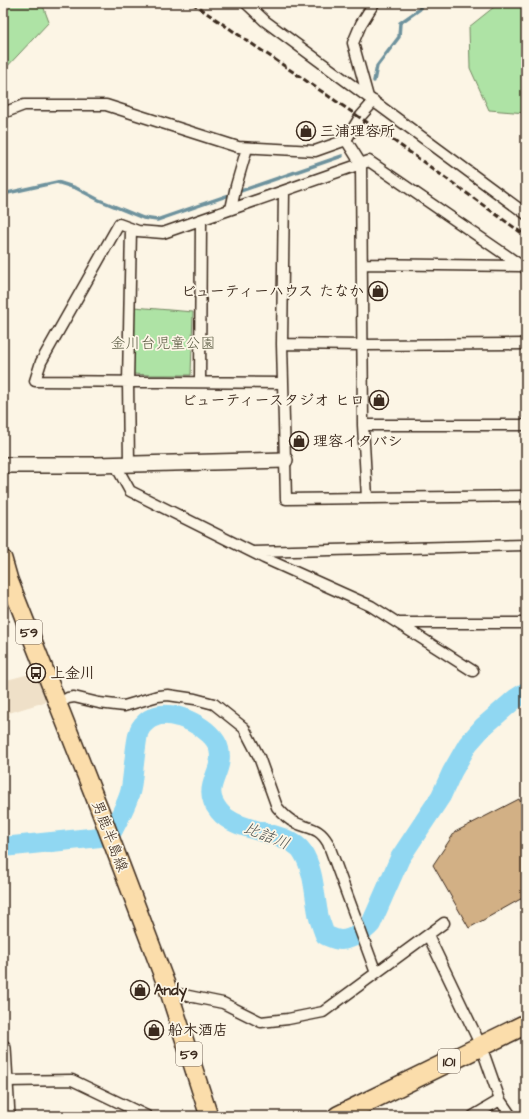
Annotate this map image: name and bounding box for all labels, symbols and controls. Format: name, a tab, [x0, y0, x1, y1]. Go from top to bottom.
shop icon: 三浦理容所	[295, 120, 317, 142]
place label: 三浦理容所	[320, 121, 395, 142]
shop icon: ビューティーハウス たなか	[367, 280, 389, 302]
place label: ビューティーハウス たなか	[181, 281, 364, 302]
park label: 金川台児童公園	[110, 333, 216, 354]
shop icon: ビューティースタジオ ヒロ	[368, 389, 390, 411]
place label: ビューティースタジオ ヒロ	[182, 390, 365, 411]
shop icon: 理容イタバシ	[288, 430, 310, 452]
place label: 理容イタバシ	[313, 431, 402, 452]
road number: 59	[16, 620, 42, 644]
bus stop icon: 上金川	[25, 662, 47, 684]
place label: 上金川	[50, 663, 95, 684]
street label: 男鹿半島線	[86, 797, 133, 875]
water label: 比詰川	[240, 817, 293, 855]
shop icon: Andy	[129, 979, 151, 1001]
place label: Andy	[154, 980, 188, 1002]
shop icon: 船木酒店	[143, 1019, 165, 1041]
place label: 船木酒店	[168, 1020, 228, 1041]
road number: 59	[176, 1042, 202, 1066]
road number: 101	[438, 1049, 460, 1073]

